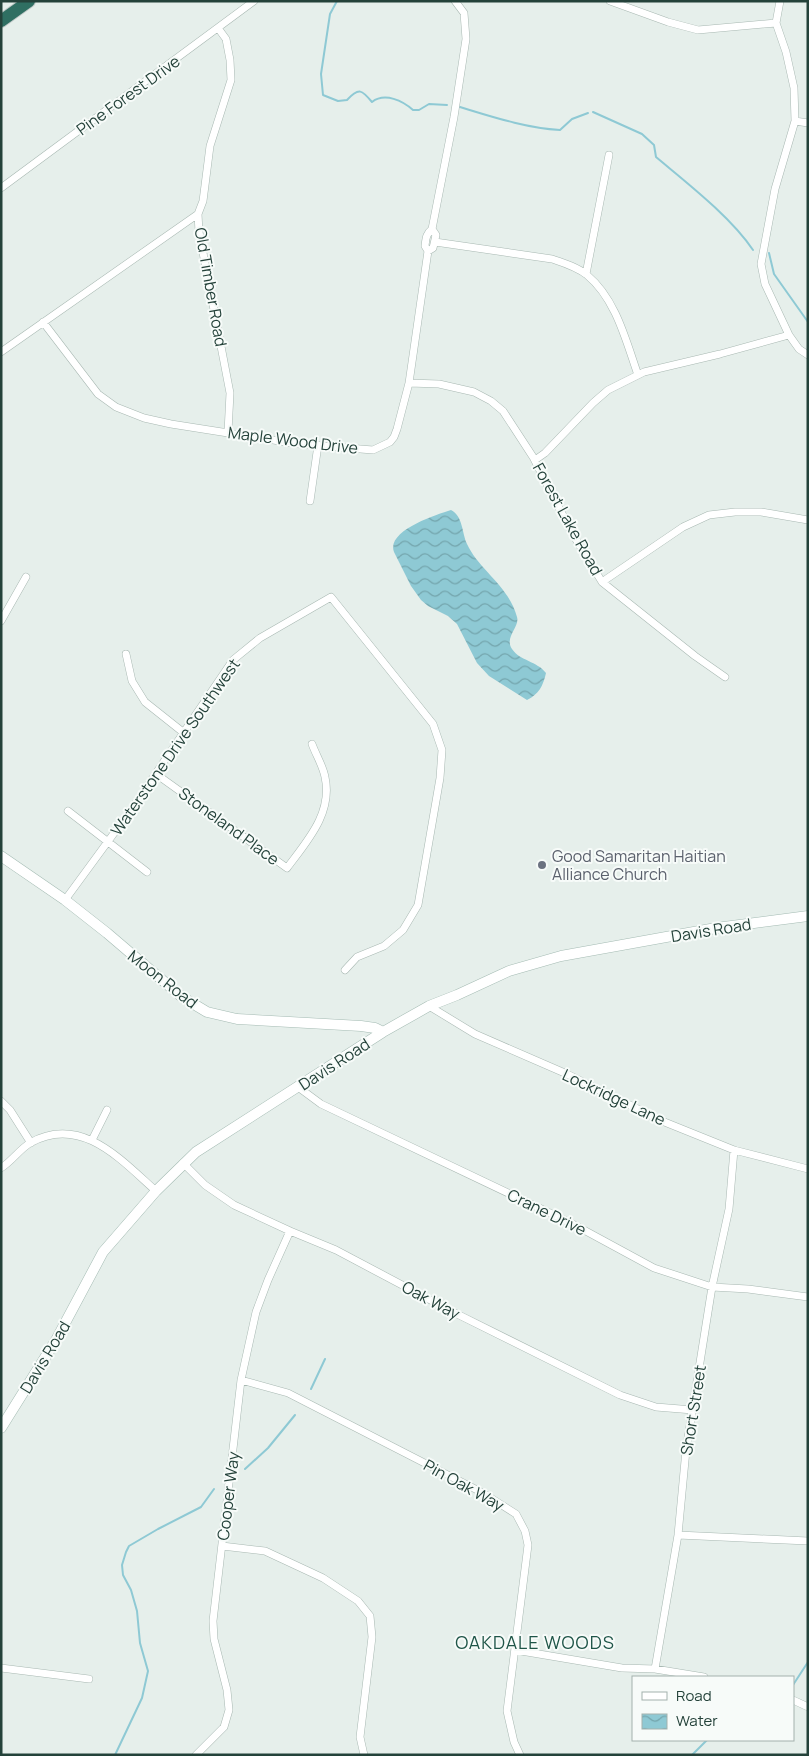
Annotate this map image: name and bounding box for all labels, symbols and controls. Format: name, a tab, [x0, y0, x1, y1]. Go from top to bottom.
street label: Pine Forest Drive	[72, 50, 184, 140]
street label: Old Timber Road	[190, 226, 232, 348]
street label: Maple Wood Drive	[227, 421, 359, 459]
street label: Forest Lake Road	[528, 459, 608, 579]
street label: Waterstone Drive Southwest	[105, 654, 245, 840]
street label: Stoneland Place	[174, 782, 284, 870]
place label: Good Samaritan Haitian Alliance Church	[552, 845, 726, 885]
marker: Good Samaritan Haitian Alliance Church	[536, 859, 548, 871]
street label: Davis Road	[669, 913, 753, 947]
street label: Moon Road	[124, 945, 202, 1013]
street label: Davis Road	[294, 1033, 374, 1095]
street label: Lockridge Lane	[559, 1064, 669, 1130]
street label: Crane Drive	[504, 1183, 590, 1241]
street label: Oak Way	[398, 1276, 464, 1325]
street label: Davis Road	[15, 1317, 75, 1397]
street label: Short Street	[675, 1363, 711, 1457]
street label: Cooper Way	[212, 1450, 244, 1542]
street label: Pin Oak Way	[420, 1454, 509, 1516]
district label: OAKDALE WOODS	[455, 1630, 615, 1654]
legend	[632, 1676, 794, 1741]
text: Road	[676, 1685, 712, 1706]
text: Water	[676, 1710, 718, 1731]

